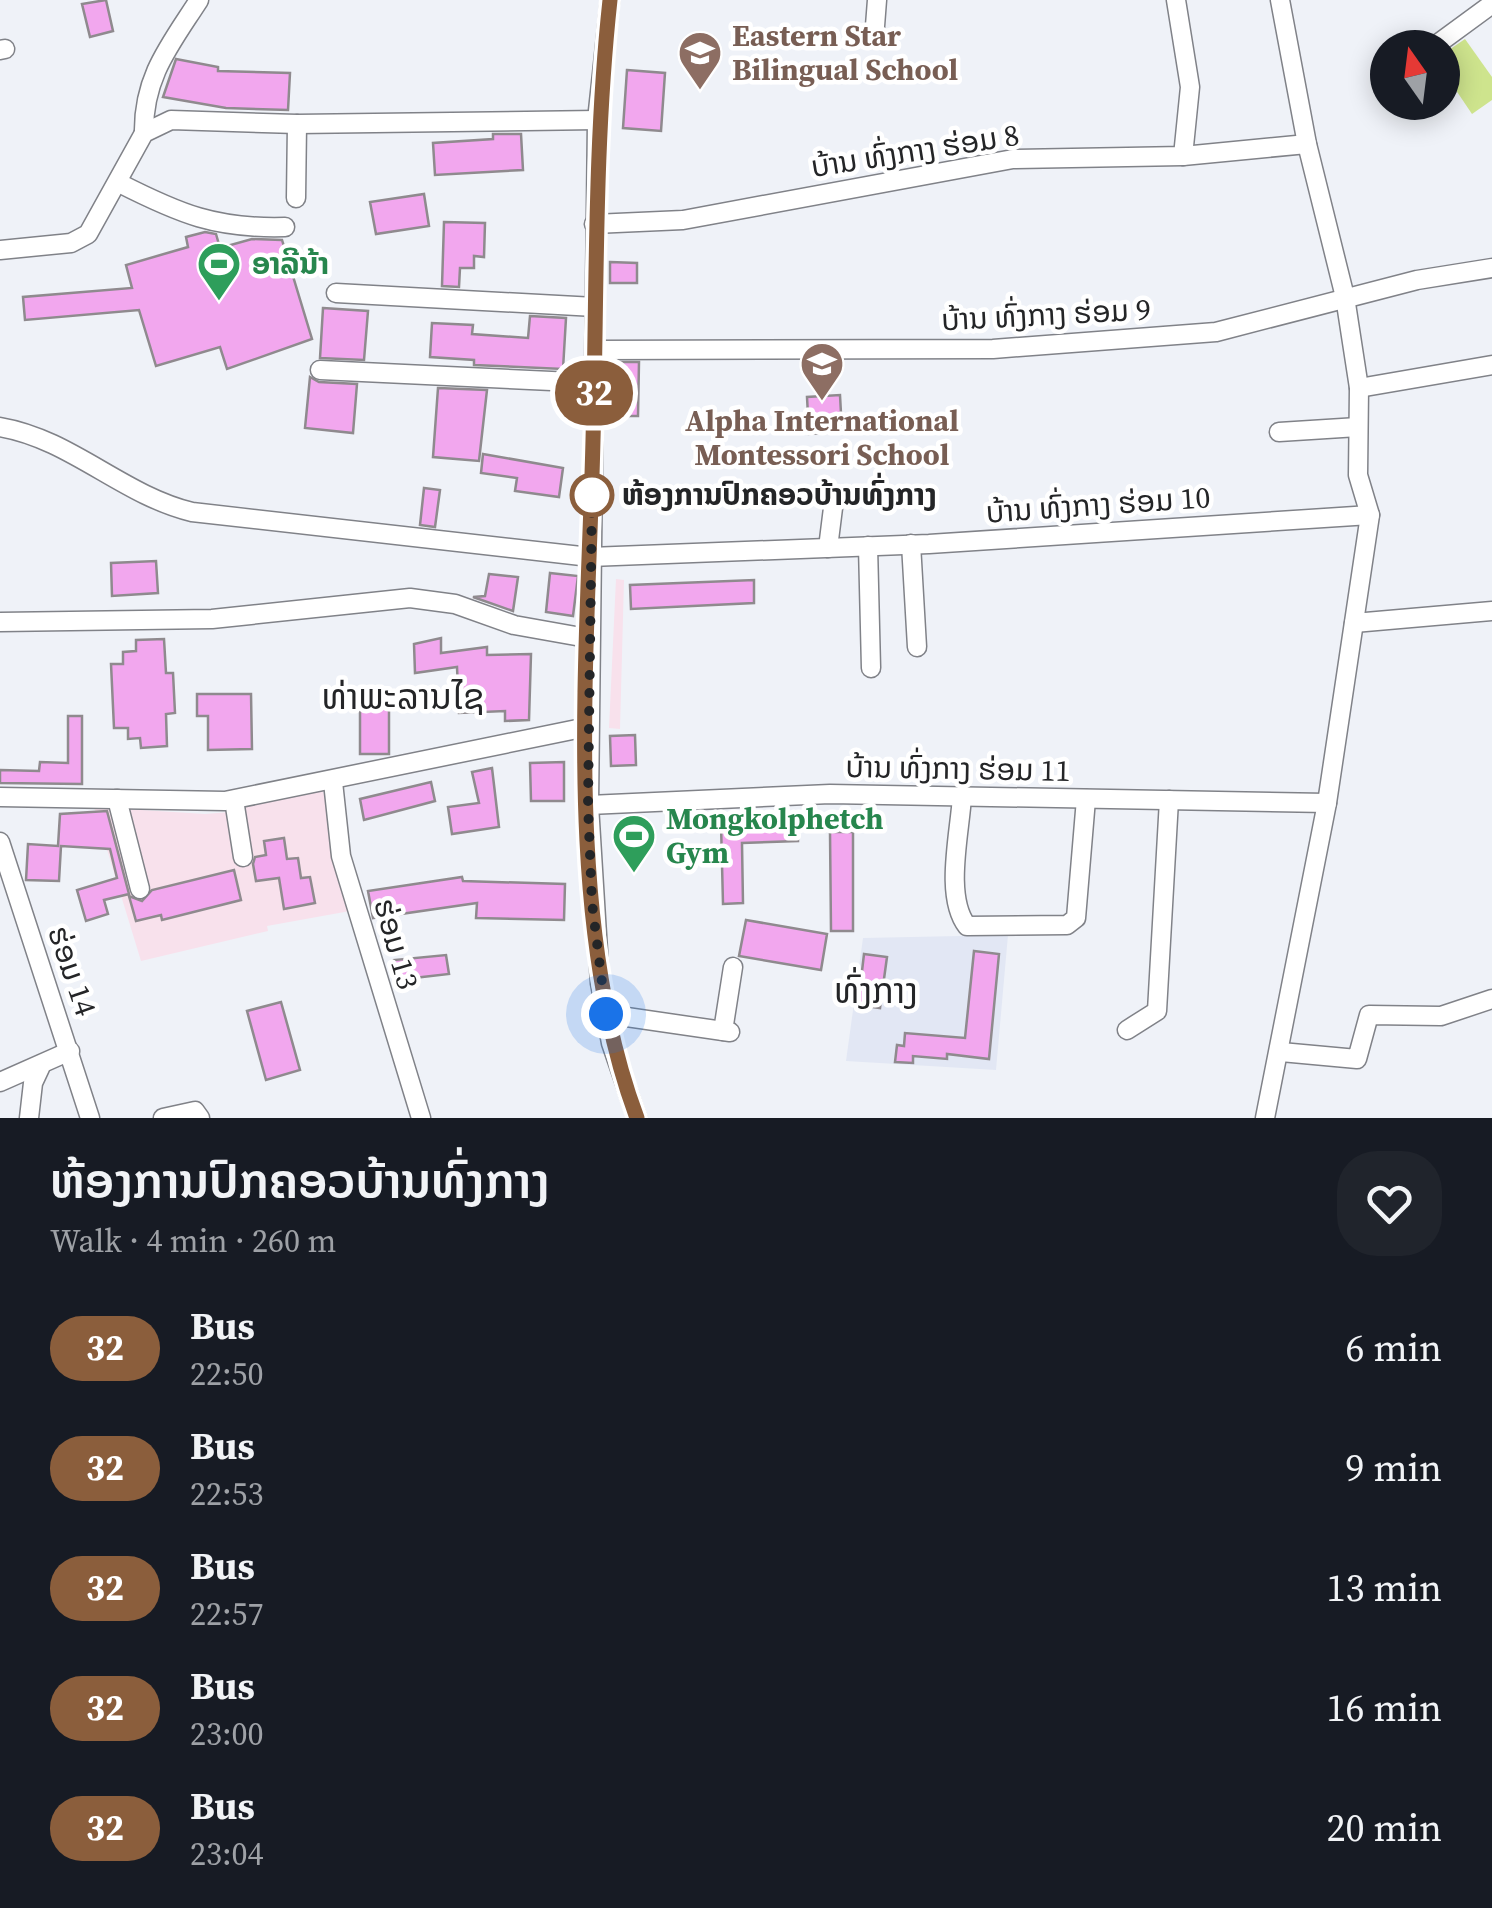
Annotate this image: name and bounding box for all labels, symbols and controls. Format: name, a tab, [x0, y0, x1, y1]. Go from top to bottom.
place label: Eastern Star Bilingual School	[732, 15, 958, 90]
school or university icon: Eastern Star Bilingual School	[677, 30, 723, 91]
north arrow	[1370, 30, 1460, 120]
map controls	[1370, 30, 1460, 120]
street label: ບ້ານ ທົ່ງກາງ ຮ່ອມ 8	[808, 114, 1022, 187]
sports icon: ອາລີນ້າ	[196, 241, 242, 302]
place label: ອາລີນ້າ	[252, 243, 329, 284]
street label: ບ້ານ ທົ່ງກາງ ຮ່ອມ 9	[940, 288, 1152, 340]
school or university icon: Alpha International Montessori School	[799, 341, 845, 402]
line badge: 32	[549, 360, 639, 426]
text: 32	[575, 369, 613, 417]
place label: Alpha International Montessori School	[685, 400, 959, 475]
place label: ຫ້ອງການປົກຄອວບ້ານທົ່ງກາງ	[622, 472, 937, 515]
marker: ຫ້ອງການປົກຄອວບ້ານທົ່ງກາງ	[571, 474, 613, 516]
street label: ບ້ານ ທົ່ງກາງ ຮ່ອມ 10	[984, 476, 1212, 533]
district label: ທ່າພະລານໄຊ	[322, 673, 485, 721]
street label: ບ້ານ ທົ່ງກາງ ຮ່ອມ 11	[845, 746, 1071, 791]
place label: Mongkolphetch Gym	[666, 798, 883, 873]
sports icon: Mongkolphetch Gym	[611, 813, 657, 874]
street label: ຮ່ອມ 13	[364, 894, 429, 994]
street label: ຮ່ອມ 14	[38, 920, 107, 1021]
district label: ທົ່ງກາງ	[834, 967, 918, 1015]
your location	[581, 989, 631, 1039]
text: ຫ້ອງການປົກຄອວບ້ານທົ່ງກາງ	[50, 1148, 550, 1214]
button: heart	[1337, 1151, 1442, 1256]
text: Walk · 4 min · 260 m	[50, 1219, 336, 1263]
text: Bus	[190, 1300, 255, 1352]
text: 6 min	[1346, 1322, 1442, 1374]
text: 32	[86, 1324, 124, 1372]
text: 22:50	[190, 1352, 264, 1396]
text: Bus	[190, 1420, 255, 1472]
text: 9 min	[1346, 1442, 1442, 1494]
text: 32	[86, 1444, 124, 1492]
text: 22:53	[190, 1472, 264, 1516]
text: Bus	[190, 1540, 255, 1592]
text: 13 min	[1327, 1562, 1442, 1614]
text: 32	[86, 1564, 124, 1612]
text: 22:57	[190, 1592, 264, 1636]
text: Bus	[190, 1660, 255, 1712]
text: 16 min	[1327, 1682, 1442, 1734]
text: 32	[86, 1684, 124, 1732]
text: 23:00	[190, 1712, 264, 1756]
text: Bus	[190, 1780, 255, 1832]
text: 20 min	[1327, 1802, 1442, 1854]
text: 32	[86, 1804, 124, 1852]
text: 23:04	[190, 1832, 264, 1876]

